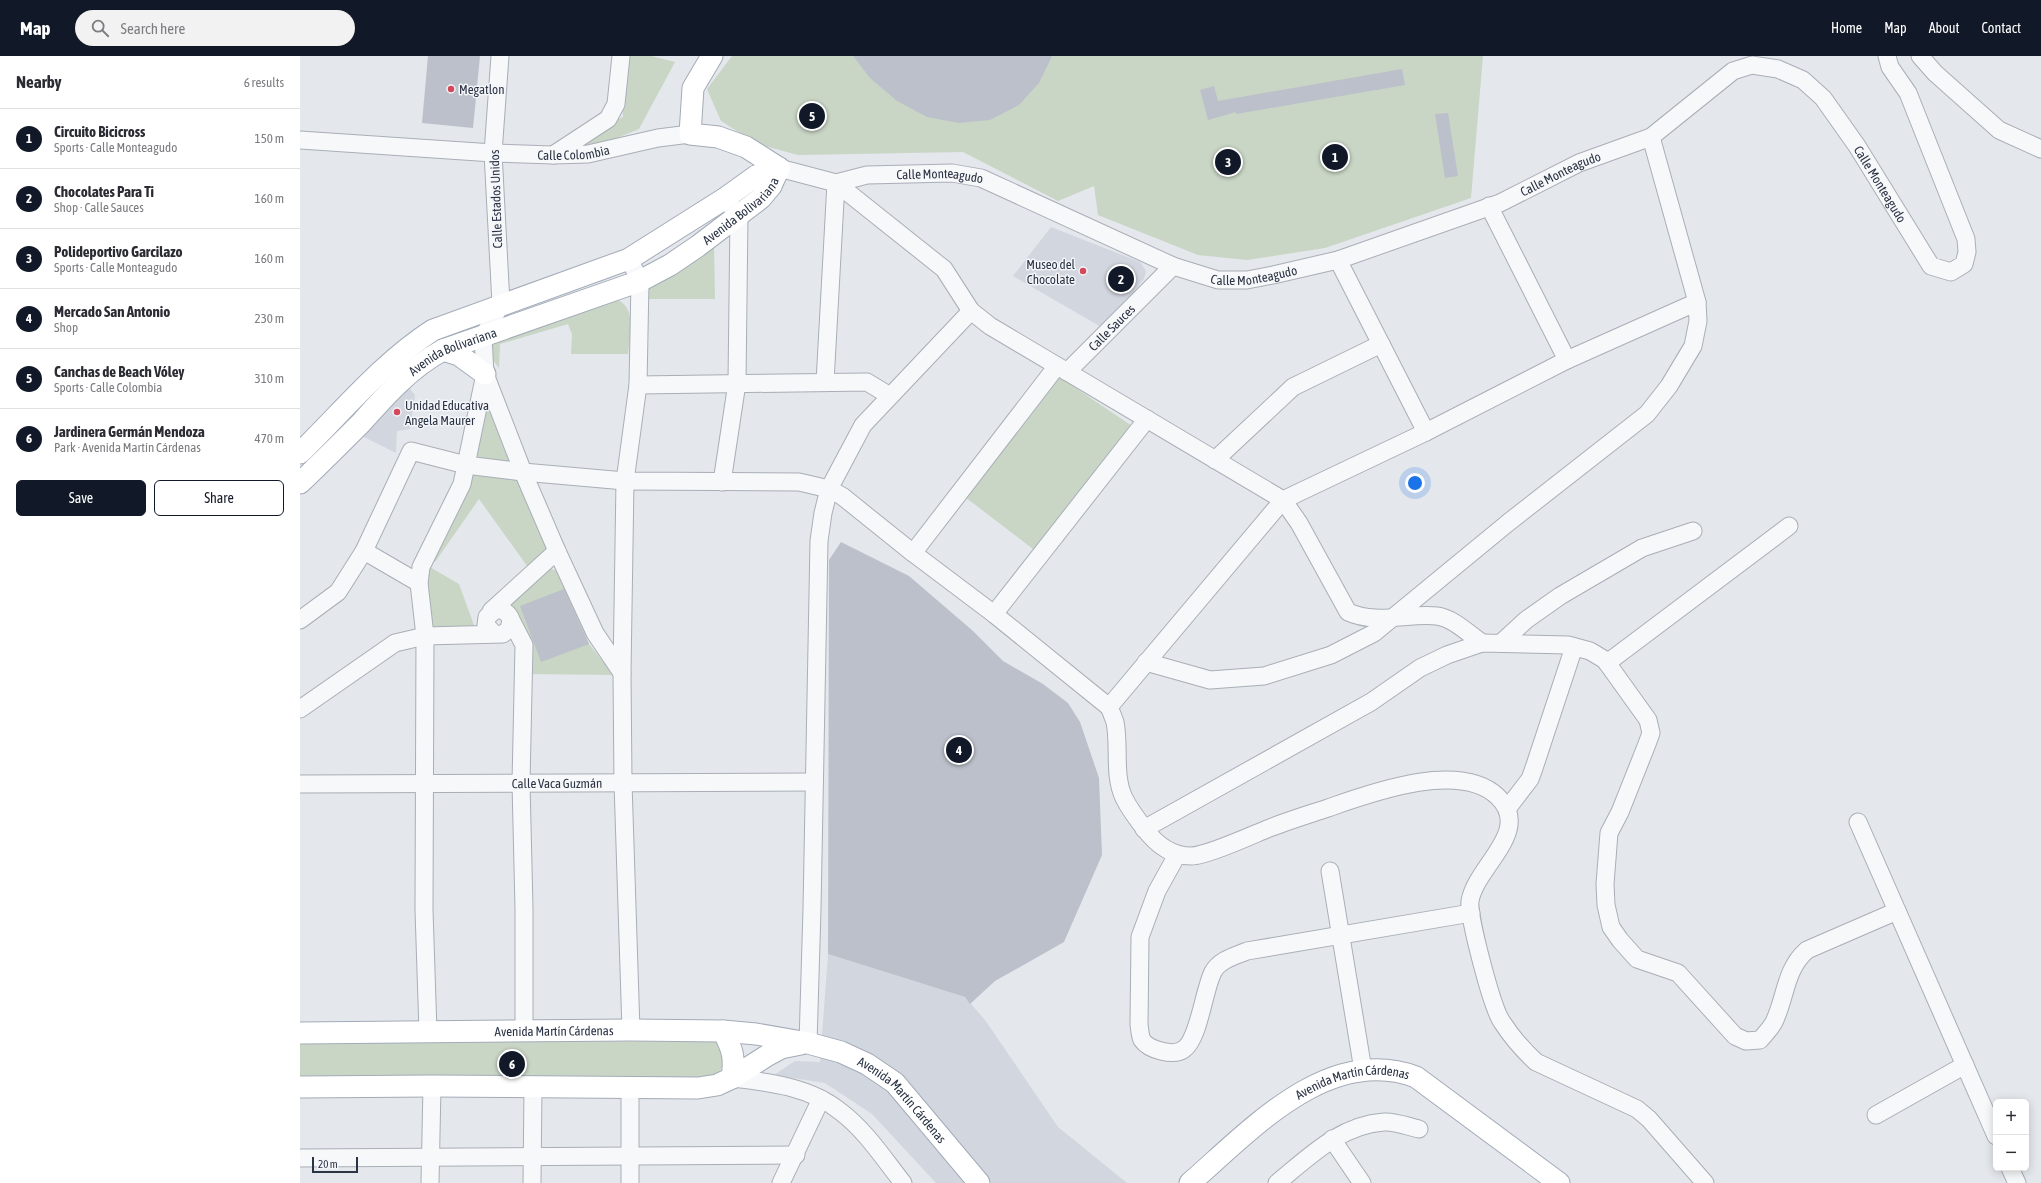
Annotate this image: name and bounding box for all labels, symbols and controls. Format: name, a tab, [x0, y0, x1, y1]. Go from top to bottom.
search box	[75, 10, 355, 46]
text: Map	[20, 17, 51, 39]
icon: search	[89, 17, 111, 39]
text: Search here	[121, 20, 185, 37]
text: Home	[1831, 20, 1862, 36]
text: Map	[1884, 20, 1907, 36]
text: About	[1929, 20, 1960, 36]
text: Contact	[1982, 20, 2021, 36]
text: Nearby	[16, 72, 62, 92]
text: 6 results	[244, 75, 284, 90]
place label: Megatlon	[459, 82, 504, 97]
marker: Megatlon	[446, 84, 456, 94]
pin: 5	[799, 101, 825, 131]
text: Circuito Bicicross	[54, 123, 145, 140]
text: 1	[26, 131, 32, 146]
text: 150 m	[255, 131, 284, 146]
text: Sports · Calle Monteagudo	[54, 140, 177, 155]
street label: Calle Colombia	[537, 142, 611, 163]
pin: 1	[1322, 142, 1348, 172]
street label: Calle Monteagudo	[1851, 143, 1910, 225]
pin: 3	[1215, 147, 1241, 177]
street label: Calle Monteagudo	[1518, 148, 1603, 199]
street label: Calle Estados Unidos	[487, 149, 505, 249]
street label: Calle Monteagudo	[896, 165, 984, 186]
street label: Avenida Bolivariana	[699, 175, 781, 247]
text: Chocolates Para Ti	[54, 183, 154, 200]
text: 2	[26, 191, 32, 206]
text: 160 m	[255, 191, 284, 206]
text: Shop · Calle Sauces	[54, 200, 144, 215]
text: Polideportivo Garcilazo	[54, 243, 183, 260]
text: 3	[26, 251, 32, 266]
text: 160 m	[255, 251, 284, 266]
place label: Museo del Chocolate	[1026, 257, 1076, 287]
text: Sports · Calle Monteagudo	[54, 260, 177, 275]
street label: Calle Monteagudo	[1209, 262, 1298, 288]
pin: 2	[1108, 264, 1134, 294]
marker: Museo del Chocolate	[1078, 266, 1088, 276]
street label: Calle Sauces	[1085, 301, 1138, 354]
text: Mercado San Antonio	[54, 303, 170, 320]
text: 4	[26, 311, 32, 326]
text: 230 m	[255, 311, 284, 326]
text: Shop	[54, 320, 78, 335]
street label: Avenida Bolivariana	[405, 324, 498, 379]
text: Canchas de Beach Vóley	[54, 363, 185, 380]
text: 5	[26, 371, 32, 386]
text: 310 m	[255, 371, 284, 386]
text: Sports · Calle Colombia	[54, 380, 162, 395]
place label: Unidad Educativa Angela Maurer	[405, 398, 489, 428]
marker: Unidad Educativa Angela Maurer	[392, 407, 402, 417]
text: Jardinera Germán Mendoza	[54, 423, 205, 440]
text: 6	[26, 431, 32, 446]
text: 470 m	[255, 431, 284, 446]
text: Park · Avenida Martín Cárdenas	[54, 440, 201, 455]
your location	[1405, 473, 1425, 493]
button: Save	[16, 480, 146, 516]
button: Share	[154, 480, 284, 516]
pin: 4	[946, 735, 972, 765]
street label: Calle Vaca Guzmán	[512, 775, 602, 791]
street label: Avenida Martín Cárdenas	[494, 1023, 614, 1039]
pin: 6	[499, 1049, 525, 1079]
street label: Avenida Martín Cárdenas	[855, 1053, 950, 1146]
street label: Avenida Martín Cárdenas	[1292, 1062, 1412, 1102]
map controls	[1993, 1099, 2029, 1171]
button: +	[1993, 1099, 2029, 1135]
button: −	[1993, 1135, 2029, 1171]
scale bar	[312, 1155, 358, 1174]
text: 20 m	[318, 1158, 338, 1170]

